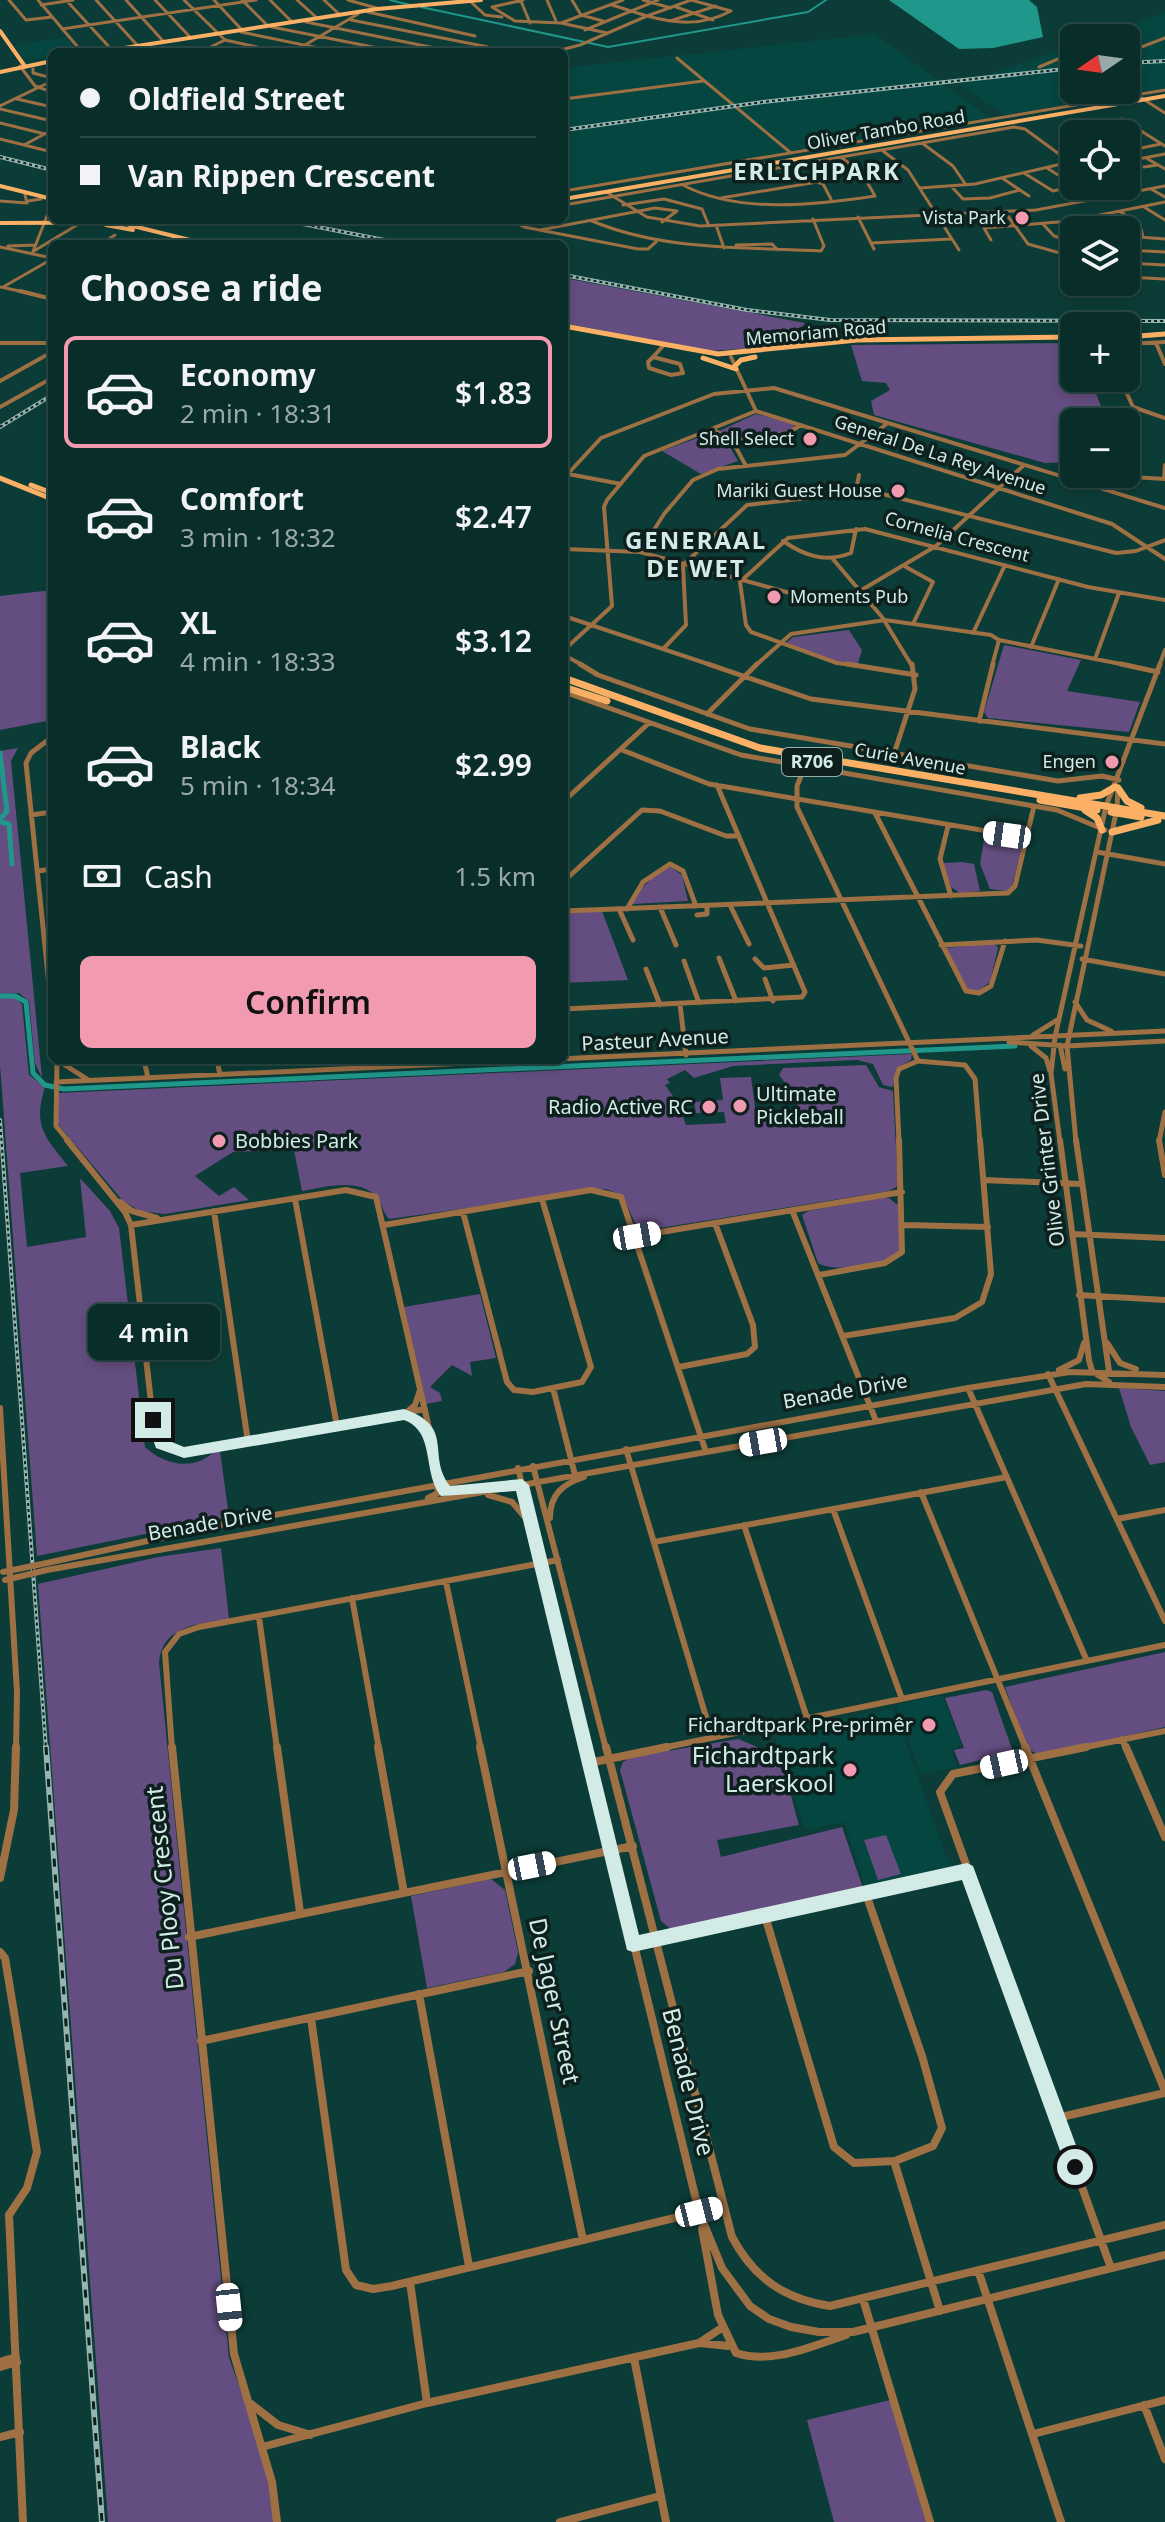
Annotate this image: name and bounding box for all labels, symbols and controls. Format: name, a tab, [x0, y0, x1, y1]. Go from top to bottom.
north arrow	[1060, 24, 1140, 104]
map controls	[1060, 24, 1140, 488]
text: Oldfield Street	[128, 78, 345, 119]
street label: Oliver Tambo Road	[805, 103, 967, 155]
button: locate	[1060, 120, 1140, 200]
district label: ERLICHPARK	[733, 154, 901, 187]
text: Van Rippen Crescent	[128, 155, 435, 196]
place label: Vista Park	[923, 205, 1006, 229]
marker: Vista Park	[1013, 209, 1031, 227]
button: layers	[1060, 216, 1140, 296]
text: Choose a ride	[80, 263, 322, 312]
button: +	[1060, 312, 1140, 392]
street label: Memoriam Road	[745, 314, 887, 350]
text: Economy	[180, 354, 316, 395]
icon: car	[84, 356, 156, 428]
text: $1.83	[455, 372, 532, 413]
text: 2 min · 18:31	[180, 395, 336, 431]
street label: General De La Rey Avenue	[831, 408, 1049, 500]
button: −	[1060, 408, 1140, 488]
place label: Shell Select	[699, 426, 795, 450]
marker: Shell Select	[801, 430, 819, 448]
text: Comfort	[180, 478, 304, 519]
place label: Mariki Guest House	[716, 478, 882, 502]
icon: car	[84, 480, 156, 552]
marker: Mariki Guest House	[889, 482, 907, 500]
text: $2.47	[455, 496, 532, 537]
street label: Cornelia Crescent	[882, 505, 1033, 567]
text: 3 min · 18:32	[180, 519, 336, 555]
district label: GENERAAL DE WET	[625, 523, 767, 584]
place label: Moments Pub	[790, 584, 908, 608]
marker: Moments Pub	[765, 588, 783, 606]
text: XL	[180, 602, 217, 643]
icon: car	[84, 604, 156, 676]
text: $3.12	[455, 620, 532, 661]
text: 4 min · 18:33	[180, 643, 336, 679]
text: Black	[180, 726, 261, 767]
icon: car	[84, 728, 156, 800]
street label: Curie Avenue	[853, 736, 968, 780]
text: $2.99	[455, 744, 532, 785]
road number: R706	[782, 748, 842, 776]
place label: Engen	[1043, 749, 1096, 773]
marker: Engen	[1103, 753, 1121, 771]
text: 5 min · 18:34	[180, 767, 336, 803]
car	[982, 820, 1032, 850]
icon: cash	[80, 854, 124, 898]
text: Cash	[144, 856, 213, 897]
text: 1.5 km	[454, 858, 536, 894]
button: Confirm	[80, 956, 536, 1048]
street label: Pasteur Avenue	[581, 1022, 729, 1057]
street label: Olive Grinter Drive	[1022, 1072, 1071, 1248]
place label: Ultimate Pickleball	[756, 1080, 844, 1130]
place label: Radio Active RC	[548, 1093, 693, 1120]
marker: Ultimate Pickleball	[731, 1097, 749, 1115]
marker: Radio Active RC	[700, 1098, 718, 1116]
place label: Bobbies Park	[235, 1127, 358, 1154]
marker: Bobbies Park	[210, 1132, 228, 1150]
car	[611, 1220, 663, 1252]
callout: 4 min	[87, 1304, 219, 1360]
text: 4 min	[119, 1314, 189, 1350]
street label: Benade Drive	[780, 1366, 909, 1415]
route end	[135, 1402, 171, 1438]
car	[737, 1426, 789, 1458]
street label: Benade Drive	[145, 1498, 274, 1547]
place label: Fichardtpark Pre-primêr	[688, 1711, 913, 1738]
marker: Fichardtpark Pre-primêr	[920, 1716, 938, 1734]
place label: Fichardtpark Laerskool	[692, 1738, 834, 1799]
car	[978, 1747, 1030, 1781]
marker: Fichardtpark Laerskool	[841, 1761, 859, 1779]
street label: Du Plooy Crescent	[136, 1784, 191, 1992]
car	[506, 1850, 558, 1882]
street label: De Jager Street	[522, 1915, 589, 2087]
street label: Benade Drive	[655, 2004, 724, 2159]
route start	[1057, 2149, 1093, 2185]
car	[673, 2195, 725, 2229]
car	[215, 2282, 243, 2332]

